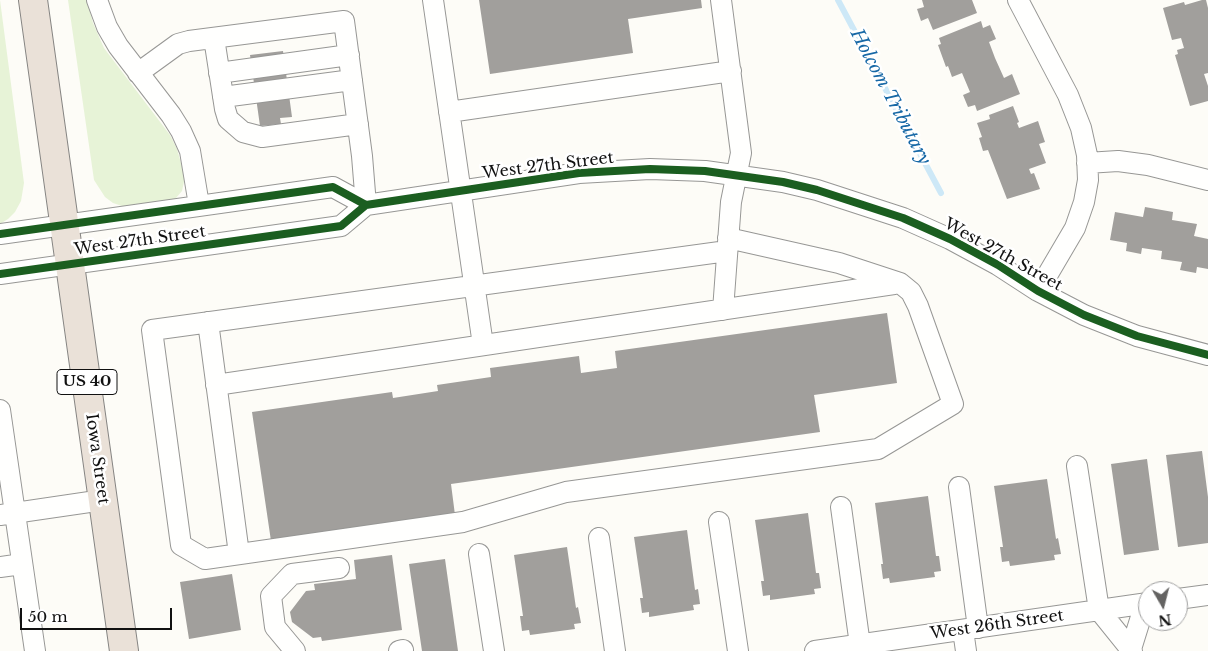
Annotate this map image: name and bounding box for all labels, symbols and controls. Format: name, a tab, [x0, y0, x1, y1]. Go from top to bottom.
water label: Holcom Tributary	[845, 25, 935, 169]
street label: West 27th Street	[481, 148, 615, 184]
street label: West 27th Street	[940, 215, 1066, 295]
street label: West 27th Street	[73, 222, 207, 260]
road number: US 40	[57, 370, 117, 394]
street label: Iowa Street	[81, 412, 113, 506]
north arrow	[1138, 581, 1188, 631]
scale bar	[22, 598, 175, 630]
street label: West 26th Street	[929, 606, 1065, 644]
text: 50 m	[28, 607, 68, 626]
text: N	[1157, 610, 1173, 630]

